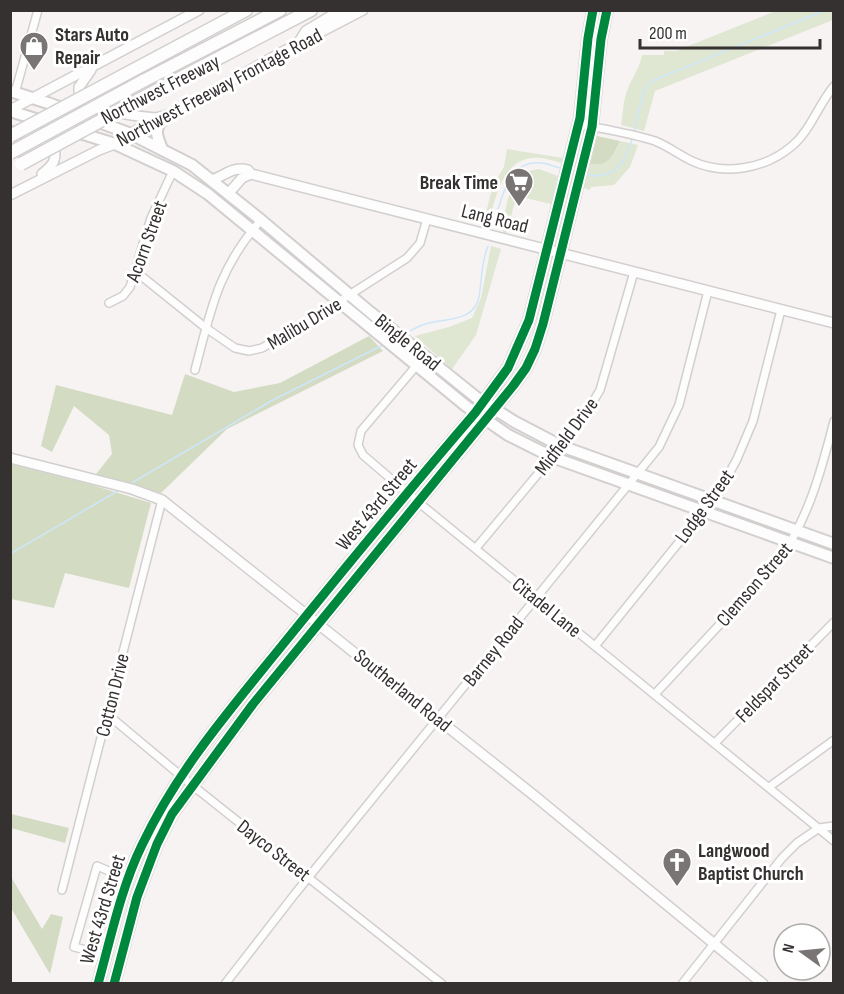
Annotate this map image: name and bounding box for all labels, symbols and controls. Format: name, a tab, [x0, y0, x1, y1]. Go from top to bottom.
scale bar	[640, 12, 820, 50]
place label: Stars Auto Repair	[55, 23, 129, 70]
street label: Northwest Freeway Frontage Road	[112, 23, 326, 151]
text: 200 m	[649, 23, 687, 44]
shop icon: Stars Auto Repair	[18, 30, 50, 72]
street label: Northwest Freeway	[97, 49, 223, 129]
supermarket icon: Break Time	[503, 166, 535, 208]
place label: Break Time	[420, 171, 498, 195]
street label: Acorn Street	[121, 197, 173, 286]
street label: Lang Road	[459, 199, 531, 239]
street label: Malibu Drive	[263, 292, 346, 355]
street label: Bingle Road	[370, 309, 445, 376]
street label: Midfield Drive	[530, 393, 604, 480]
street label: West 43rd Street	[331, 454, 422, 556]
street label: Lodge Street	[670, 465, 740, 548]
street label: Clemson Street	[712, 538, 798, 632]
street label: Citadel Lane	[507, 573, 586, 643]
street label: Barney Road	[458, 612, 529, 691]
street label: Feldspar Street	[731, 638, 819, 728]
street label: Southerland Road	[349, 644, 456, 737]
street label: Cotton Drive	[91, 651, 135, 739]
street label: Dayco Street	[232, 815, 315, 887]
place label: Langwood Baptist Church	[698, 839, 804, 886]
church icon: Langwood Baptist Church	[661, 846, 693, 888]
street label: West 43rd Street	[75, 852, 131, 967]
north arrow	[772, 922, 832, 982]
text: N	[779, 942, 799, 955]

